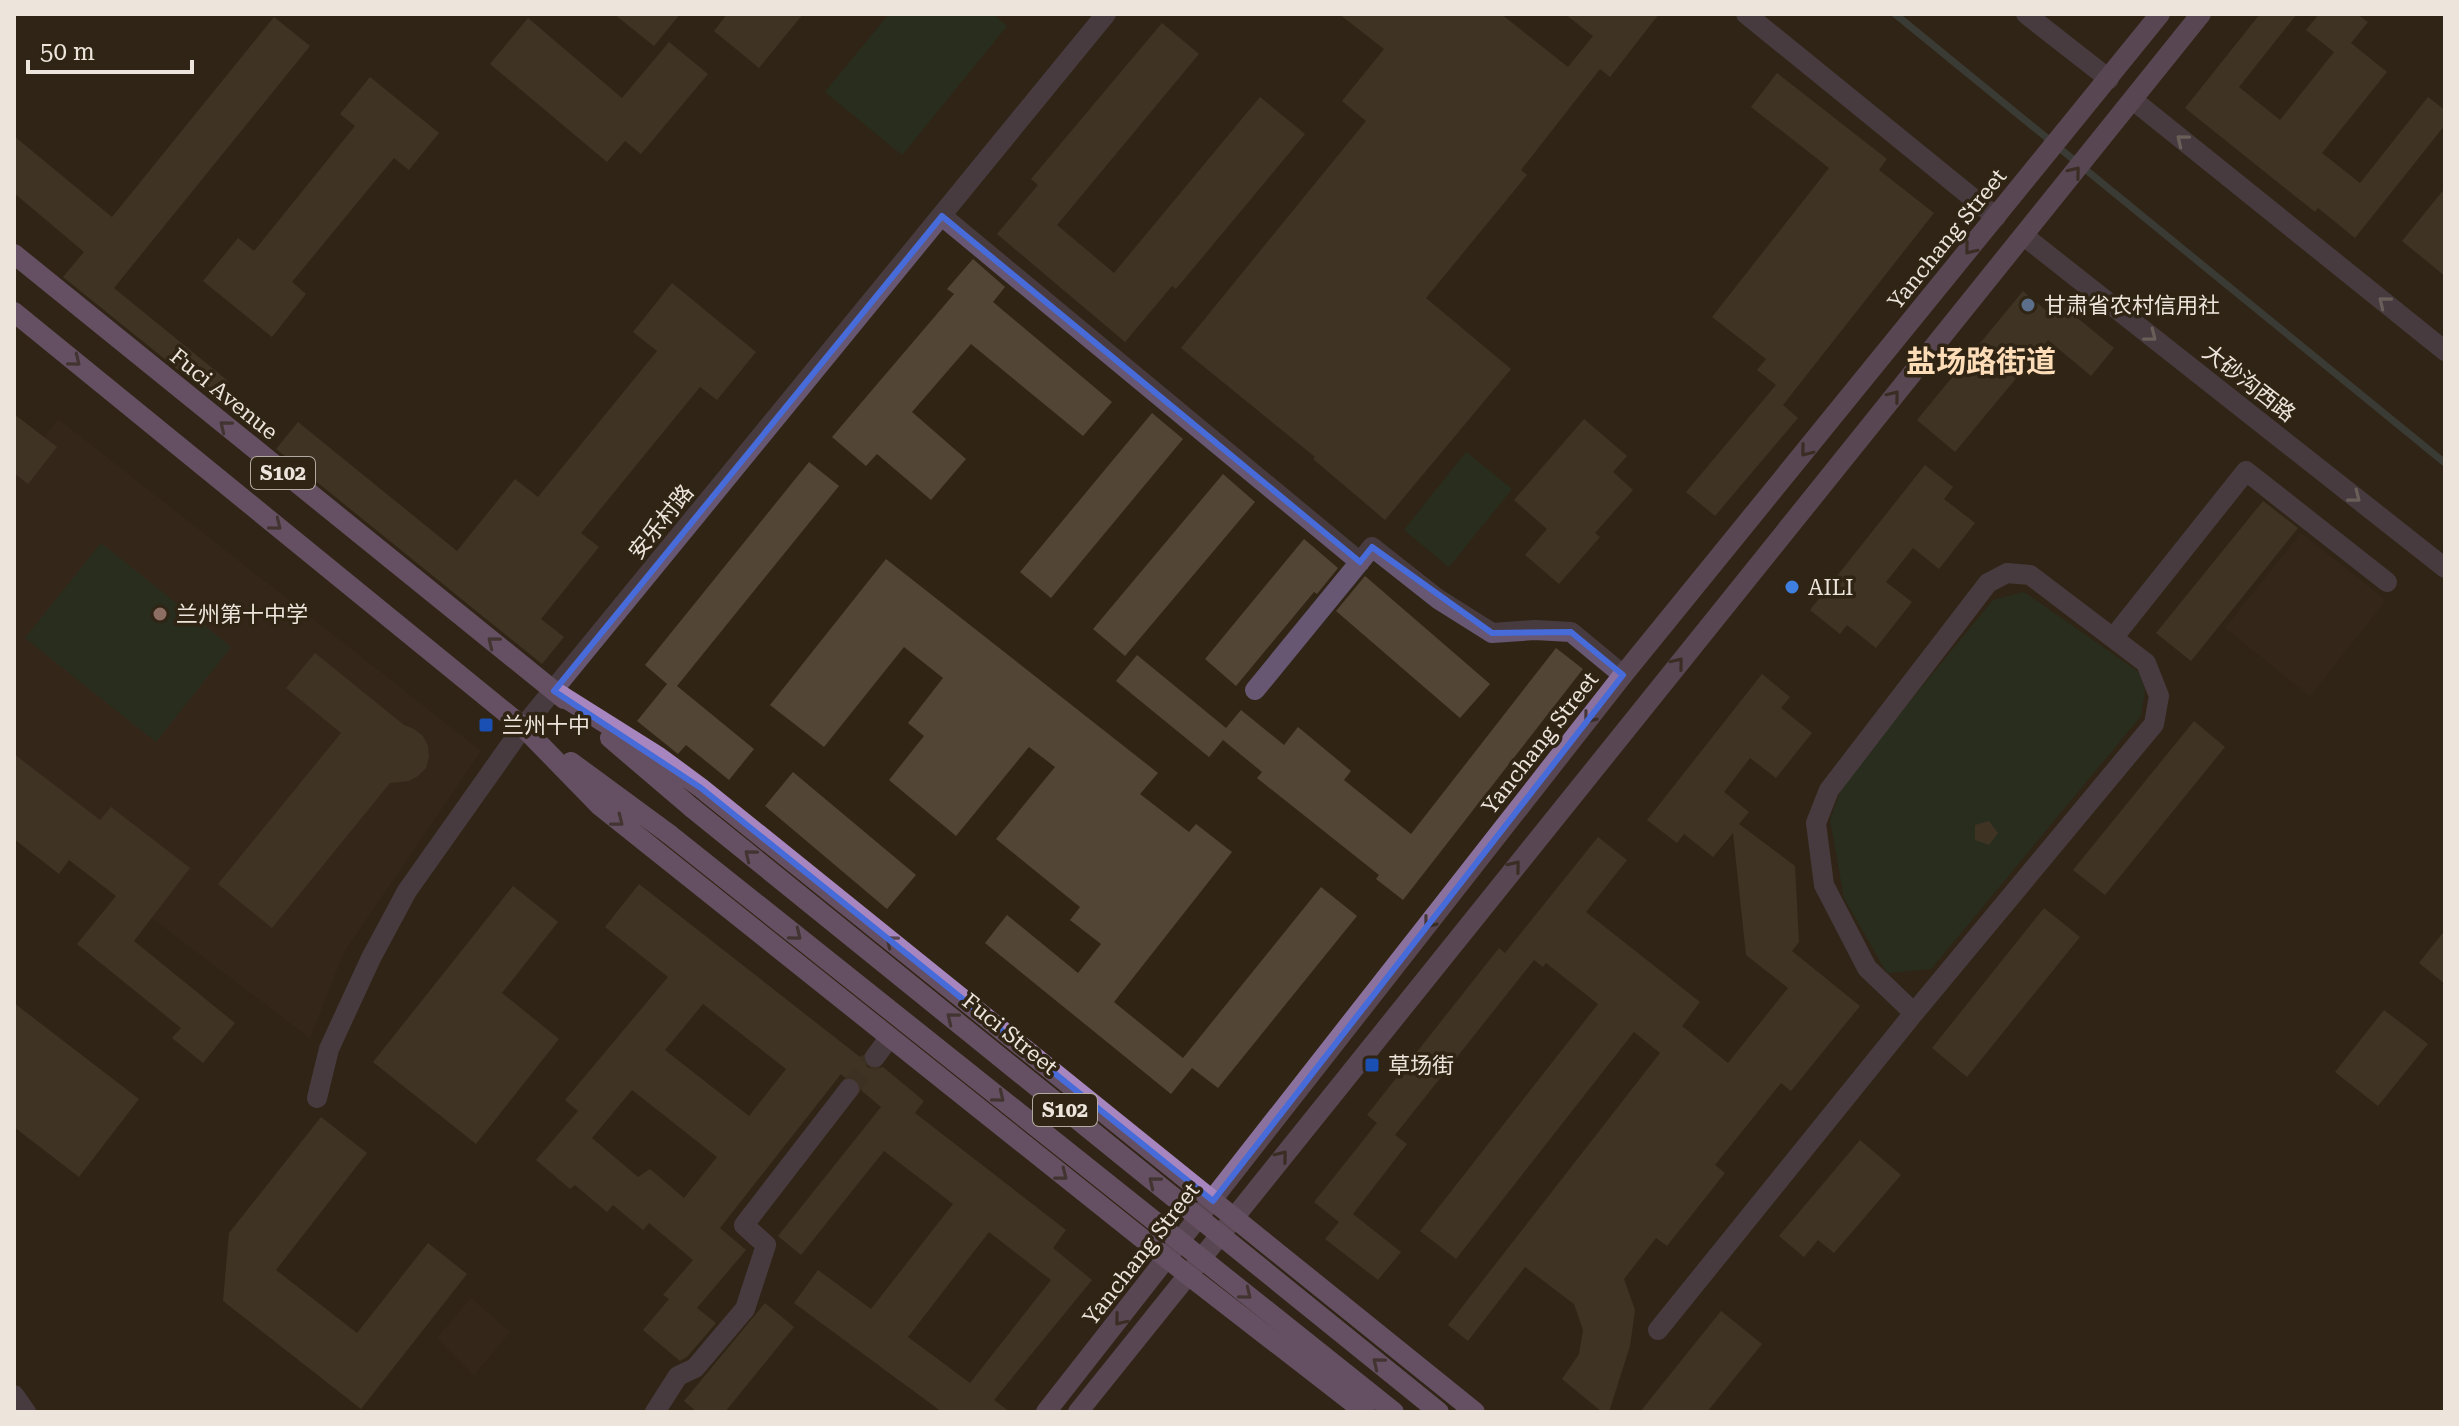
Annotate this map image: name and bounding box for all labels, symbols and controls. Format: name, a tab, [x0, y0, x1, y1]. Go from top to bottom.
scale bar	[28, 24, 192, 74]
text: 50 m	[40, 38, 95, 66]
one-way arrow	[2176, 135, 2191, 149]
street label: Yanchang Street	[1883, 164, 2011, 314]
one-way arrow	[2066, 166, 2080, 181]
one-way arrow	[1965, 240, 1980, 254]
place label: 甘肃省农村信用社	[2044, 293, 2220, 318]
marker: 甘肃省农村信用社	[2019, 296, 2037, 314]
one-way arrow	[2378, 298, 2393, 312]
one-way arrow	[2142, 327, 2157, 341]
street label: 大砂沟西路	[2198, 339, 2300, 427]
street label: Fuci Avenue	[165, 343, 283, 445]
district label: 盐场路街道	[1906, 344, 2056, 379]
one-way arrow	[66, 351, 80, 366]
one-way arrow	[1884, 390, 1899, 405]
one-way arrow	[220, 421, 235, 436]
one-way arrow	[1801, 442, 1816, 456]
road number: S102	[251, 457, 315, 489]
street label: 安乐村路	[624, 480, 698, 564]
one-way arrow	[2346, 487, 2360, 502]
one-way arrow	[267, 516, 282, 530]
place label: AILI	[1808, 575, 1854, 600]
marker: AILI	[1783, 578, 1801, 596]
place label: 兰州第十中学	[176, 602, 308, 627]
marker: 兰州第十中学	[151, 605, 169, 623]
one-way arrow	[488, 637, 502, 652]
one-way arrow	[1668, 658, 1683, 672]
street label: Yanchang Street	[1477, 667, 1603, 819]
one-way arrow	[1585, 709, 1599, 724]
place label: 兰州十中	[502, 713, 590, 738]
marker: 兰州十中	[477, 716, 495, 734]
one-way arrow	[609, 811, 623, 826]
one-way arrow	[744, 850, 759, 864]
one-way arrow	[1505, 861, 1520, 875]
one-way arrow	[1424, 914, 1438, 929]
one-way arrow	[787, 926, 802, 940]
one-way arrow	[886, 936, 900, 951]
street label: Fuci Street	[957, 988, 1063, 1080]
one-way arrow	[947, 1013, 961, 1028]
place label: 草场街	[1388, 1053, 1454, 1078]
marker: 草场街	[1363, 1056, 1381, 1074]
one-way arrow	[990, 1088, 1005, 1102]
road number: S102	[1033, 1094, 1097, 1126]
one-way arrow	[1273, 1150, 1287, 1165]
one-way arrow	[1053, 1166, 1068, 1180]
one-way arrow	[1149, 1177, 1163, 1192]
street label: Yanchang Street	[1078, 1178, 1204, 1330]
one-way arrow	[1237, 1284, 1251, 1299]
one-way arrow	[1115, 1311, 1130, 1325]
one-way arrow	[1373, 1358, 1387, 1373]

